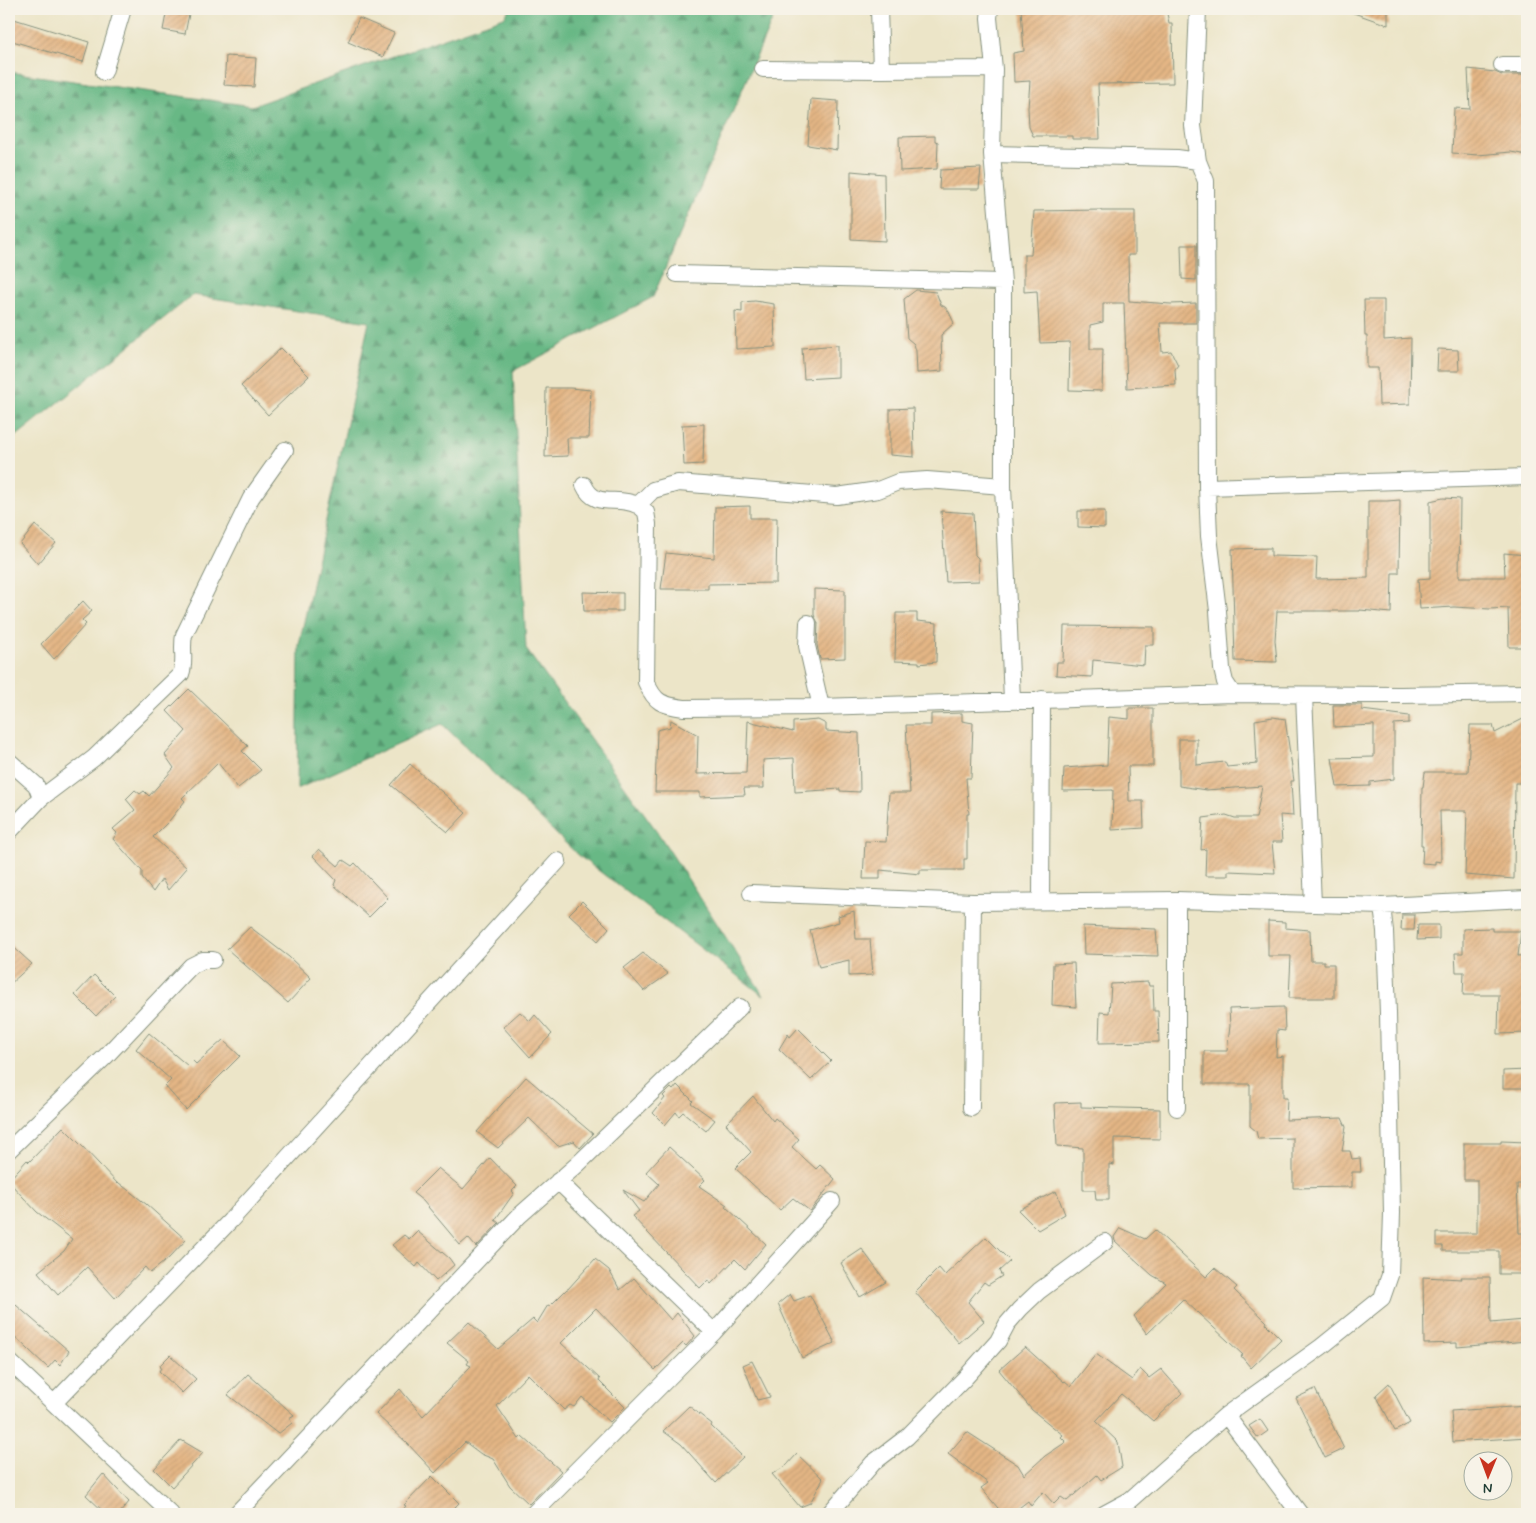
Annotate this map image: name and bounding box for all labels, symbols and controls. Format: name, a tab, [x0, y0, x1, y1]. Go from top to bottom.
north arrow	[1464, 1450, 1514, 1500]
text: N	[1483, 1479, 1493, 1497]

